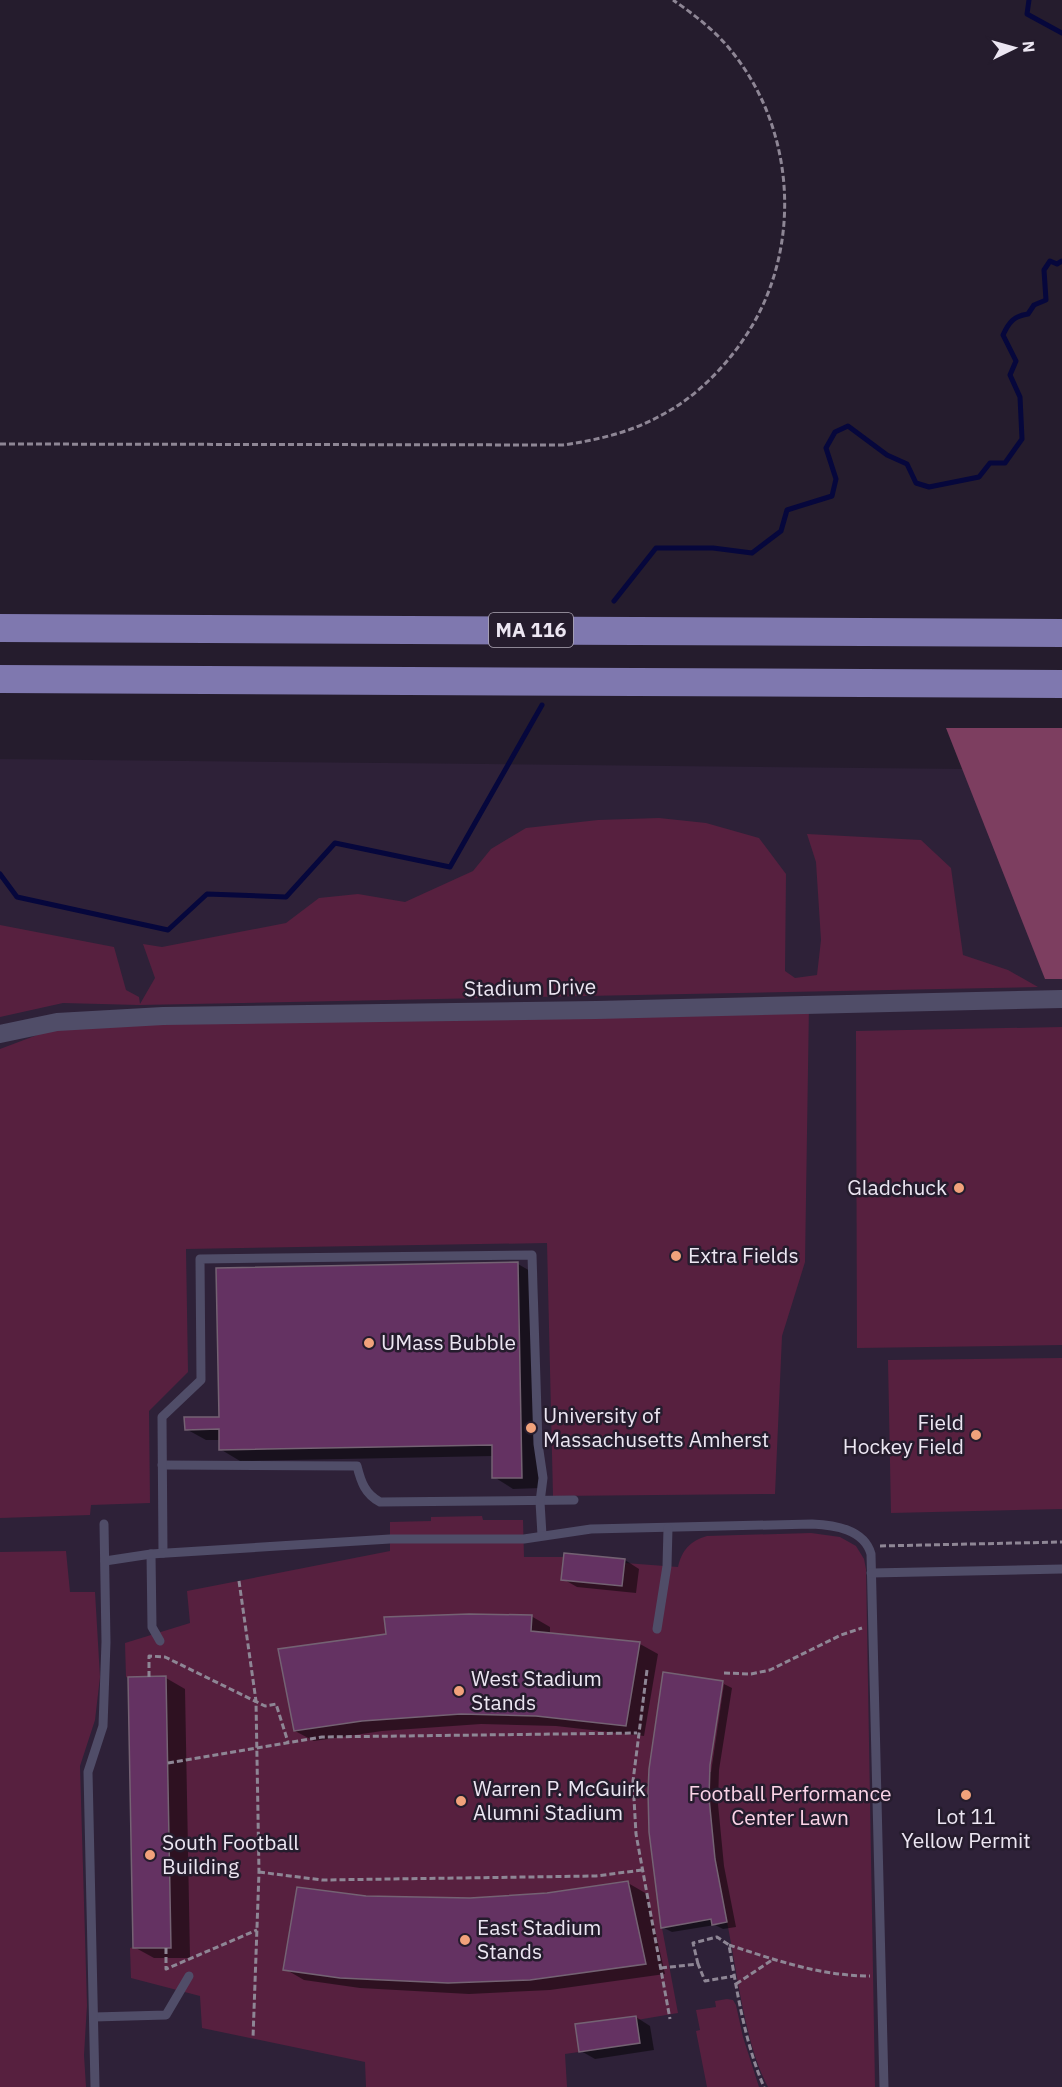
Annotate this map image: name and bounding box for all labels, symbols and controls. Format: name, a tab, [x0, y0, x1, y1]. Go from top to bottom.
north arrow	[984, 18, 1044, 78]
text: N	[1018, 40, 1039, 53]
road number: MA 116	[489, 613, 573, 647]
street label: Stadium Drive	[464, 972, 596, 1002]
place label: Gladchuck	[847, 1173, 947, 1201]
marker: Gladchuck	[952, 1181, 966, 1195]
place label: Extra Fields	[688, 1241, 799, 1269]
marker: Extra Fields	[669, 1249, 683, 1263]
place label: UMass Bubble	[381, 1328, 516, 1356]
marker: UMass Bubble	[362, 1336, 376, 1350]
place label: University of Massachusetts Amherst	[543, 1401, 769, 1453]
place label: Field Hockey Field	[843, 1408, 964, 1460]
marker: University of Massachusetts Amherst	[524, 1421, 538, 1435]
marker: Field Hockey Field	[969, 1428, 983, 1442]
place label: West Stadium Stands	[471, 1664, 602, 1716]
marker: West Stadium Stands	[452, 1684, 466, 1698]
place label: Warren P. McGuirk Alumni Stadium	[473, 1774, 646, 1826]
park label: Football Performance Center Lawn	[688, 1779, 892, 1831]
marker: Lot 11 Yellow Permit	[959, 1788, 973, 1802]
marker: Warren P. McGuirk Alumni Stadium	[454, 1794, 468, 1808]
place label: Lot 11 Yellow Permit	[901, 1802, 1031, 1854]
place label: South Football Building	[162, 1828, 299, 1880]
marker: South Football Building	[143, 1848, 157, 1862]
place label: East Stadium Stands	[477, 1913, 601, 1965]
marker: East Stadium Stands	[458, 1933, 472, 1947]

